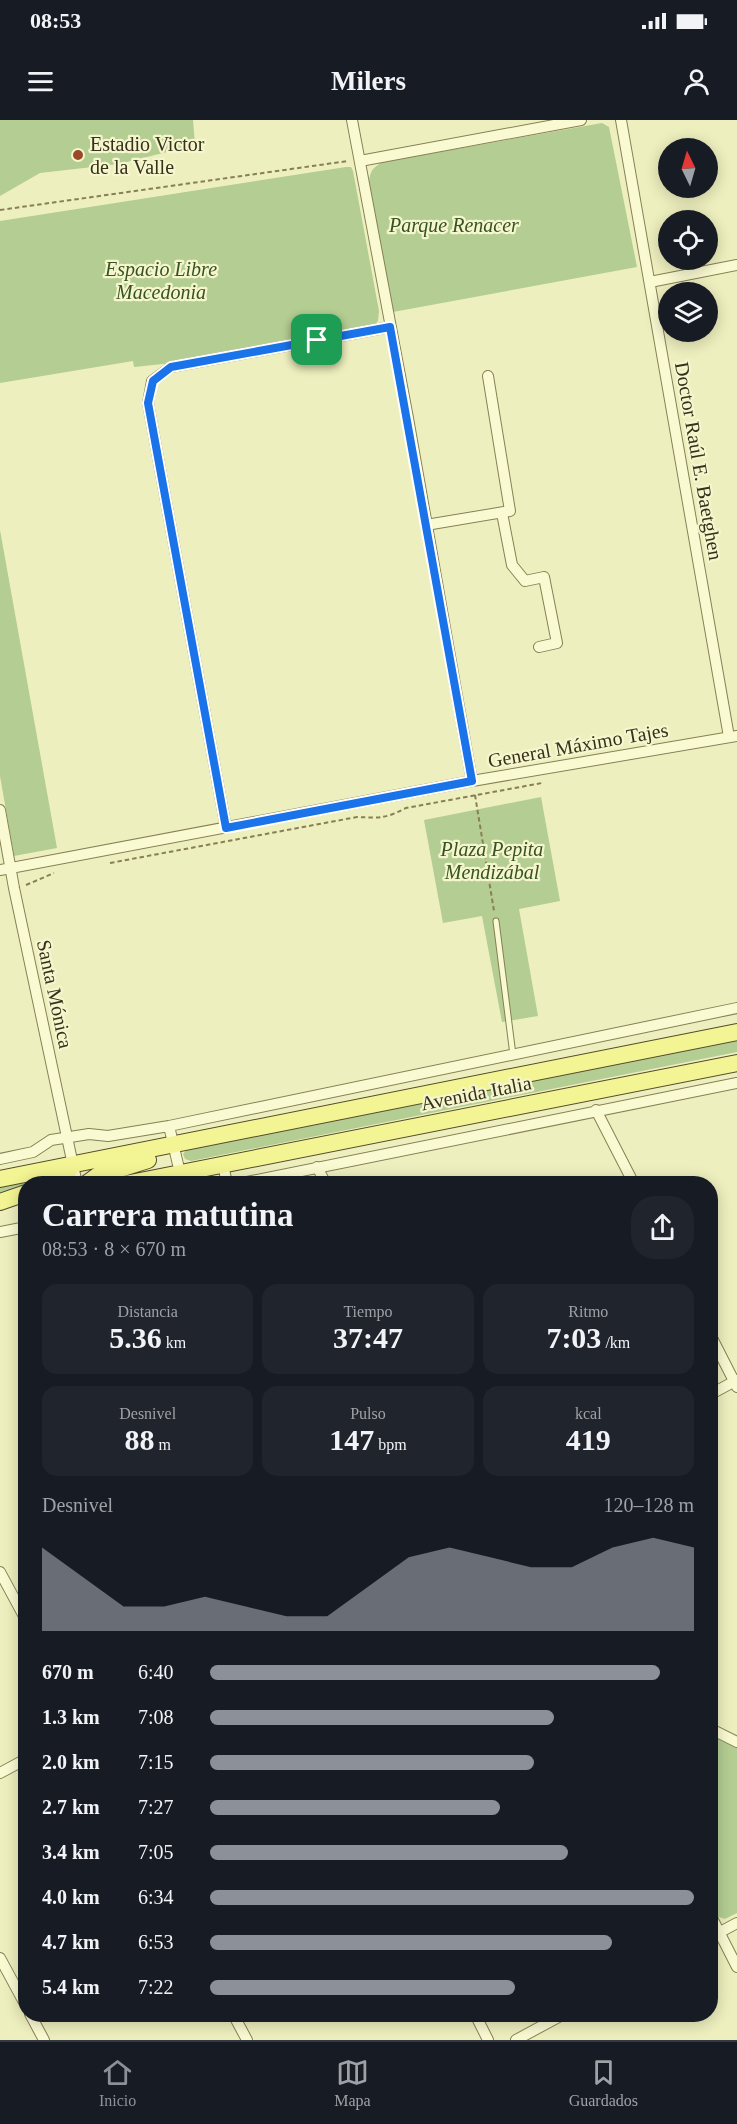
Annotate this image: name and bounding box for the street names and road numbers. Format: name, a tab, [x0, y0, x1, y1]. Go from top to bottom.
street label: Doctor Raúl E. Baetghen	[670, 360, 727, 562]
street label: General Máximo Tajes	[486, 718, 670, 773]
street label: Santa Mónica	[33, 938, 77, 1050]
street label: Avenida Italia	[419, 1071, 533, 1115]

